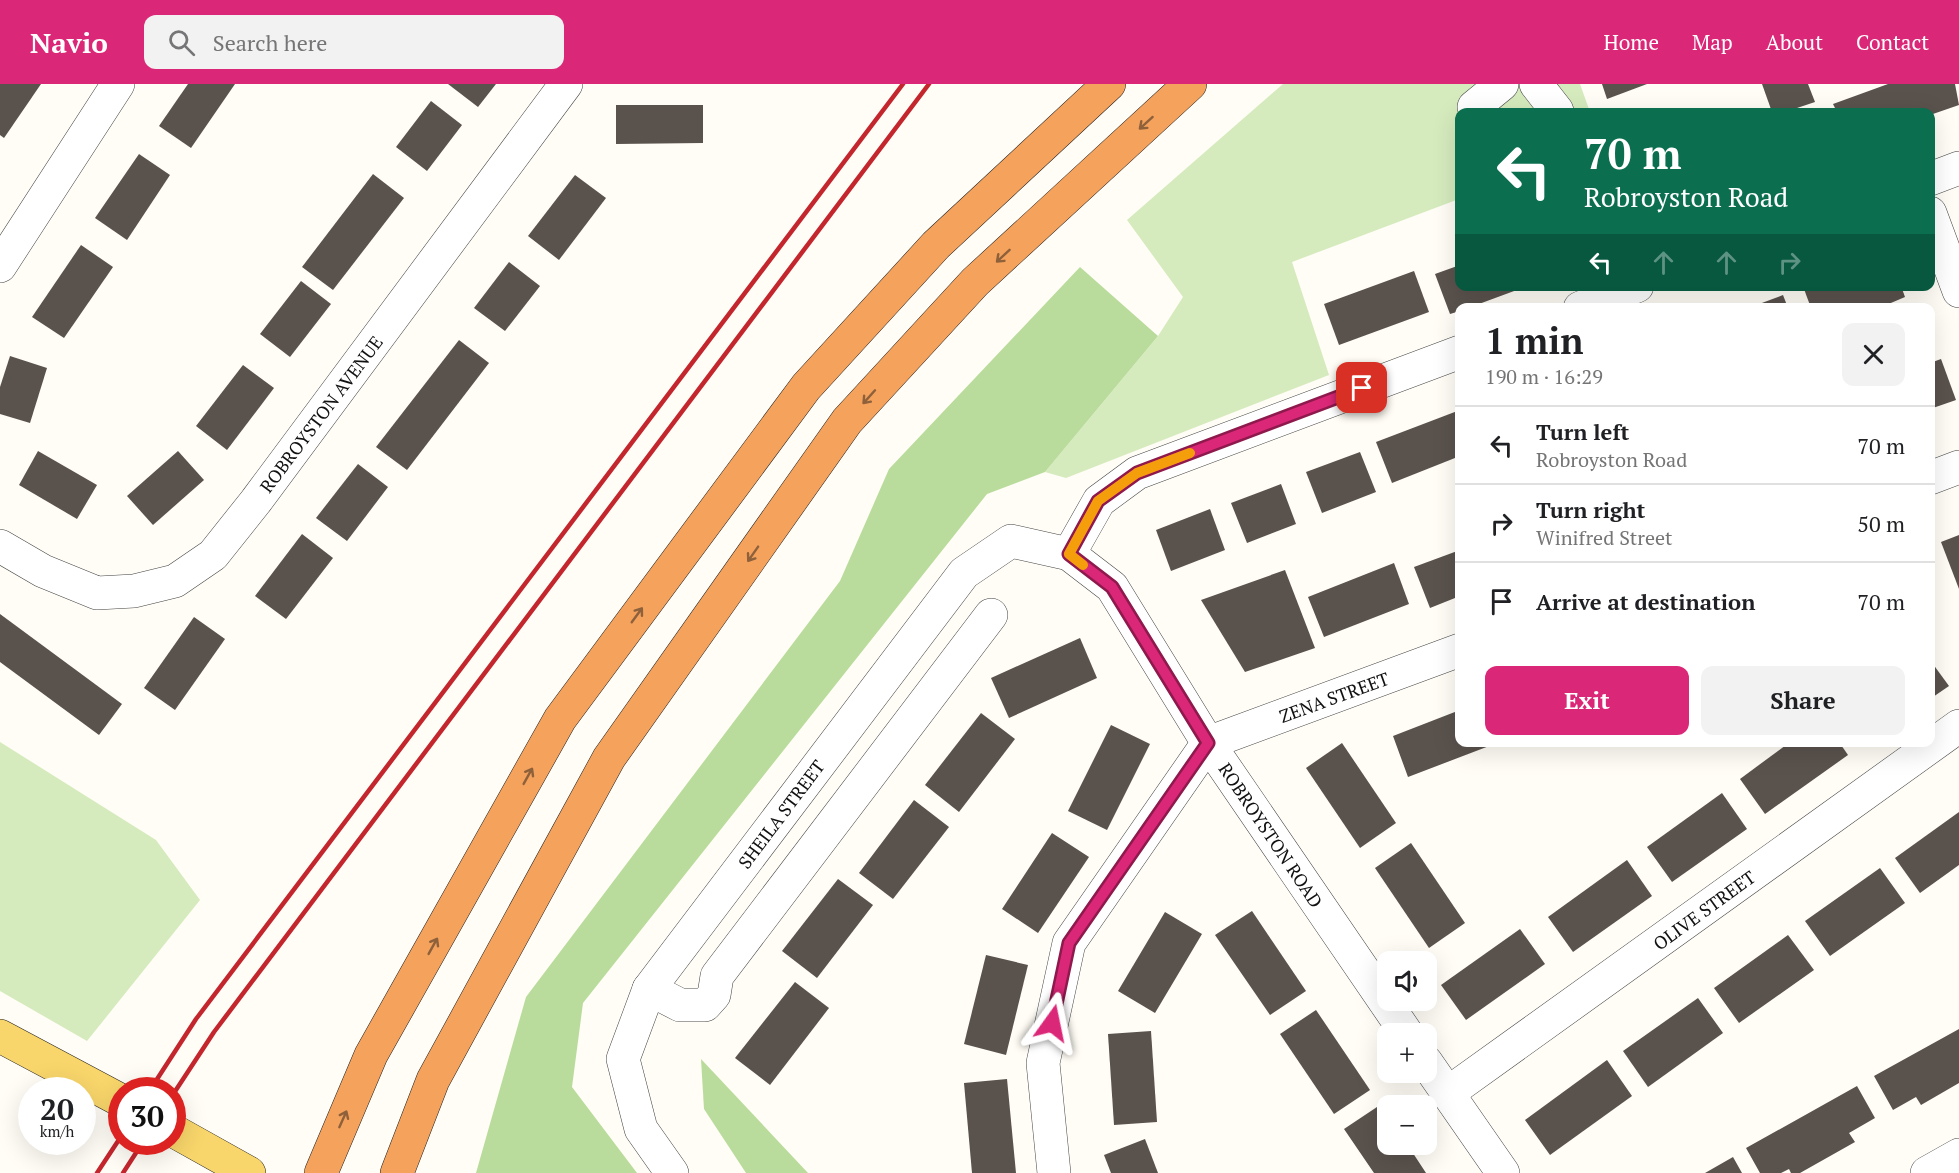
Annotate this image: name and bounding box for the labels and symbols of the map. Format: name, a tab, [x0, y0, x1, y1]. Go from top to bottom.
one-way arrow	[1139, 116, 1154, 130]
one-way arrow	[996, 248, 1011, 262]
street label: ROBROYSTON AVENUE	[254, 331, 388, 497]
pin	[1336, 362, 1387, 413]
one-way arrow	[862, 389, 876, 404]
one-way arrow	[747, 545, 759, 561]
one-way arrow	[631, 607, 643, 623]
street label: ZENA STREET	[1276, 666, 1392, 728]
street label: SHEILA STREET	[732, 755, 830, 873]
street label: ROBROYSTON ROAD	[1214, 758, 1328, 912]
one-way arrow	[522, 768, 534, 785]
street label: OLIVE STREET	[1648, 865, 1760, 955]
one-way arrow	[427, 938, 439, 955]
position arrow	[1020, 991, 1084, 1055]
speed limit sign: 30	[108, 1077, 186, 1155]
one-way arrow	[338, 1110, 349, 1129]

